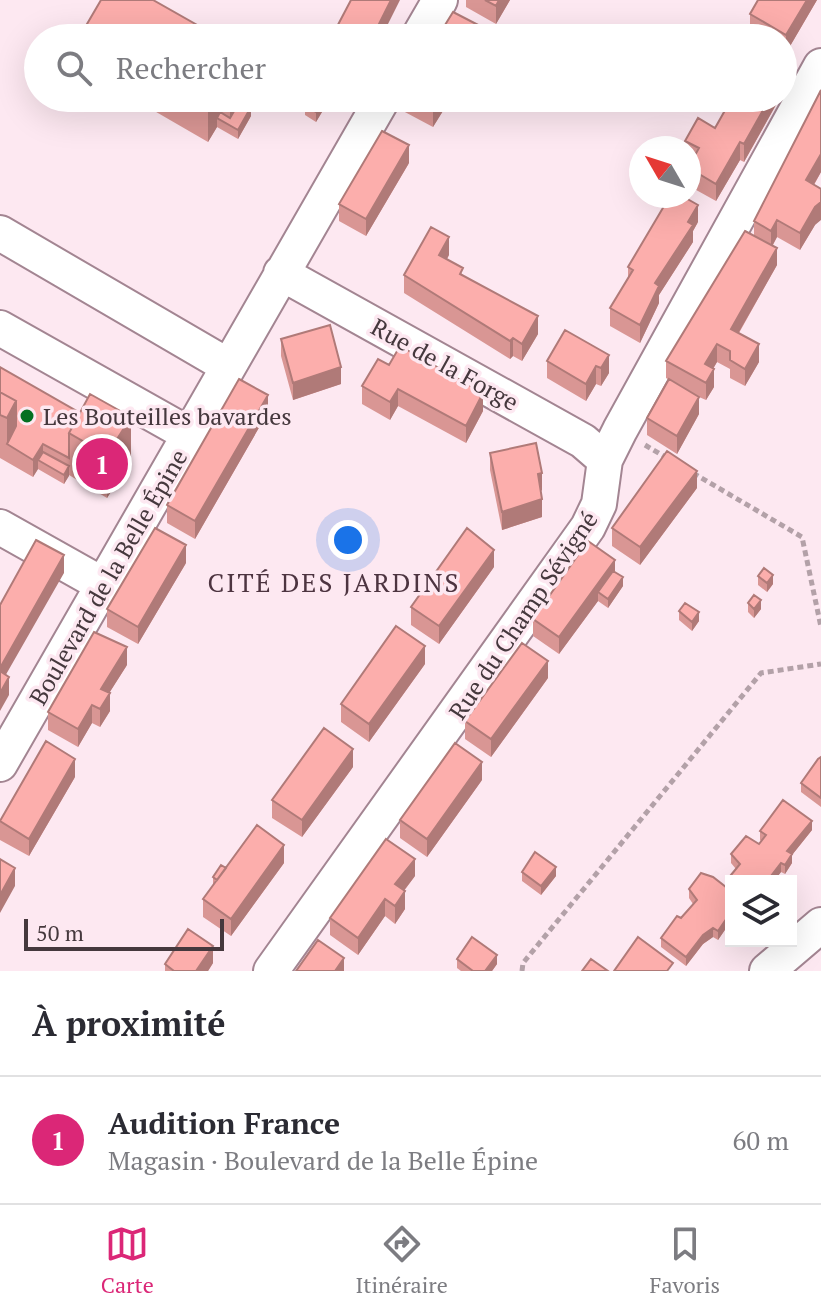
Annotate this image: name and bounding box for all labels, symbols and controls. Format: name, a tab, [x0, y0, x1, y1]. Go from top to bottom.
search box	[24, 24, 797, 112]
icon: search	[52, 46, 96, 90]
text: Rechercher	[116, 48, 266, 88]
north arrow	[629, 136, 701, 208]
street label: Rue de la Forge	[366, 310, 524, 418]
place label: Les Bouteilles bavardes	[43, 400, 292, 432]
marker: Les Bouteilles bavardes	[18, 407, 36, 425]
pin: 1	[76, 434, 128, 494]
street label: Boulevard de la Belle Épine	[22, 443, 194, 711]
street label: Rue du Champ Sévigné	[441, 505, 605, 725]
your location	[328, 520, 368, 560]
district label: CITÉ DES JARDINS	[208, 565, 460, 599]
map controls	[725, 875, 797, 947]
button: layers	[725, 875, 797, 947]
scale bar	[24, 915, 224, 951]
text: 50 m	[36, 918, 84, 947]
text: À proximité	[32, 1001, 226, 1046]
text: Audition France	[108, 1103, 340, 1143]
text: 1	[51, 1123, 65, 1157]
text: 60 m	[733, 1123, 789, 1157]
text: Magasin · Boulevard de la Belle Épine	[108, 1143, 538, 1177]
tab: Carte	[101, 1222, 154, 1299]
tab: Itinéraire	[356, 1222, 448, 1299]
tab: Favoris	[650, 1222, 720, 1299]

